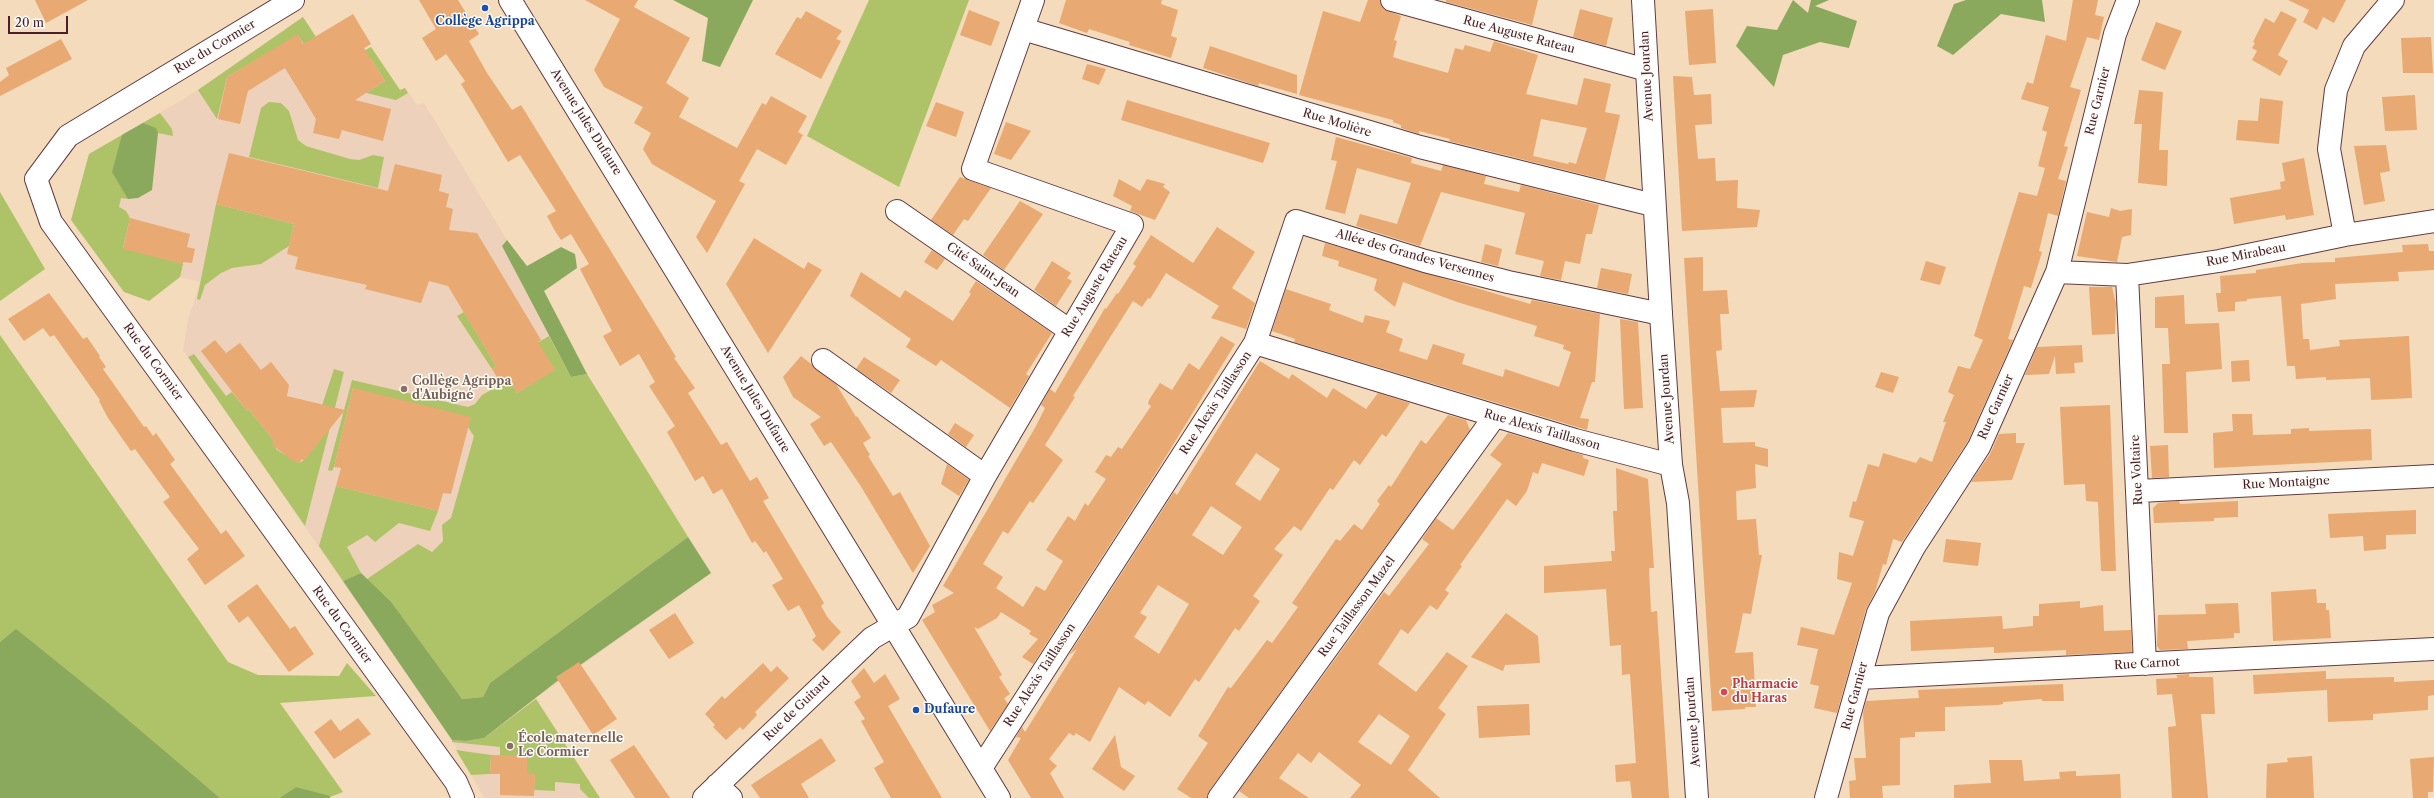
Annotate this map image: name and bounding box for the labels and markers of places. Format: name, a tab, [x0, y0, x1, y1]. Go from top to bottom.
marker: Collège Agrippa	[480, 3, 490, 13]
place label: Collège Agrippa	[435, 15, 535, 29]
place label: Collège Agrippa d'Aubigné	[412, 375, 511, 403]
marker: Collège Agrippa d'Aubigné	[399, 384, 409, 394]
place label: Pharmacie du Haras	[1732, 678, 1798, 706]
marker: Pharmacie du Haras	[1719, 687, 1729, 697]
place label: Dufaure	[924, 703, 975, 717]
marker: Dufaure	[911, 705, 921, 715]
place label: École maternelle Le Cormier	[518, 732, 623, 760]
marker: École maternelle Le Cormier	[505, 741, 515, 751]

